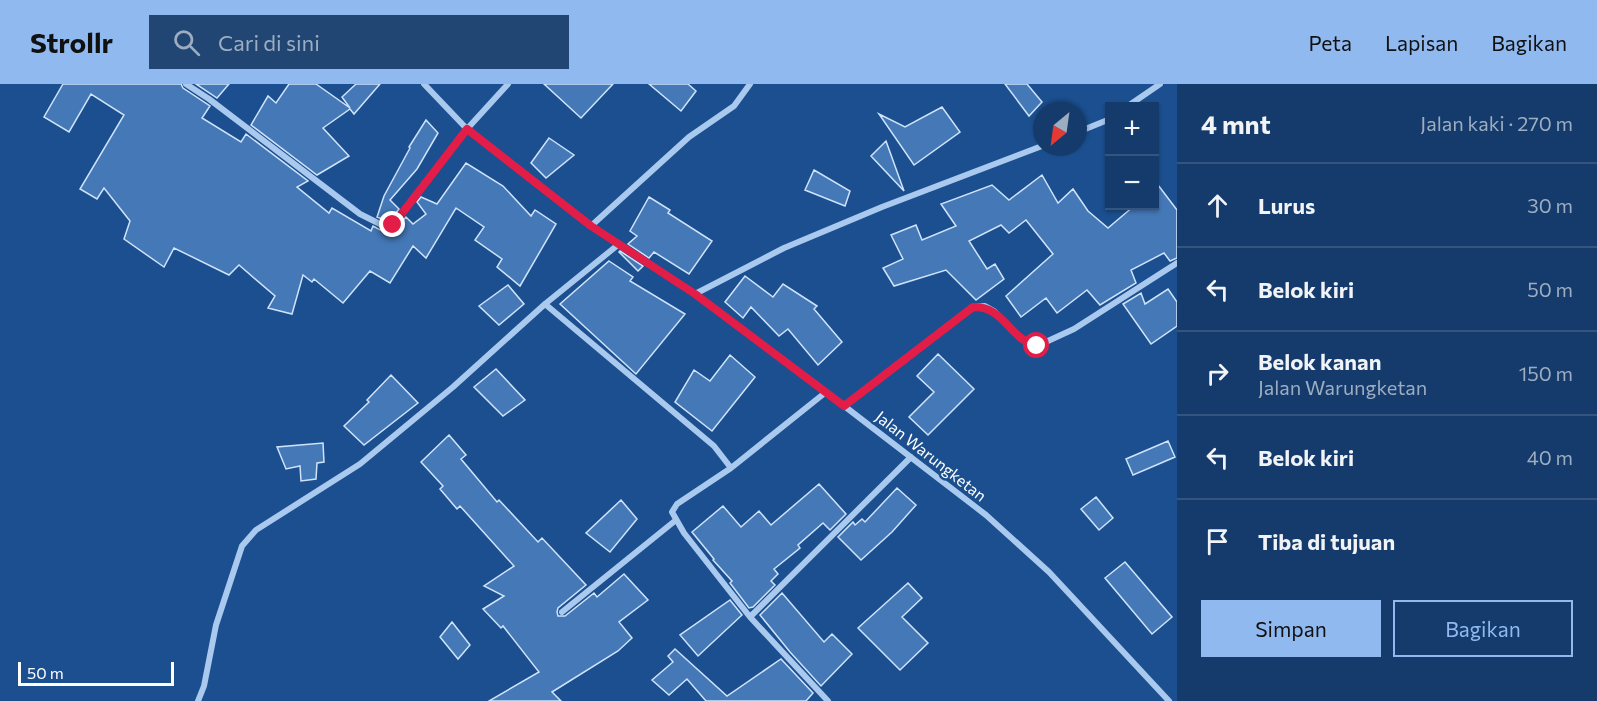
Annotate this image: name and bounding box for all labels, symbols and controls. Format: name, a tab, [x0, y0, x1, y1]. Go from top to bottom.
search box	[149, 15, 569, 69]
text: Strollr	[30, 25, 113, 59]
icon: search	[170, 26, 203, 59]
text: Cari di sini	[218, 29, 320, 56]
text: Peta	[1309, 30, 1352, 55]
text: Lapisan	[1385, 30, 1458, 55]
text: Bagikan	[1491, 30, 1567, 55]
north arrow	[1033, 102, 1087, 156]
map controls	[1105, 102, 1159, 210]
button: +	[1105, 102, 1159, 156]
text: 4 mnt	[1201, 108, 1271, 139]
text: Jalan kaki · 270 m	[1420, 111, 1573, 135]
button: −	[1105, 156, 1159, 210]
icon: ahead	[1201, 189, 1234, 222]
text: Lurus	[1258, 192, 1315, 219]
text: 30 m	[1527, 193, 1573, 217]
route end	[379, 211, 405, 237]
icon: left	[1201, 273, 1234, 306]
text: Belok kiri	[1258, 276, 1354, 303]
text: 50 m	[1527, 277, 1573, 301]
route start	[1023, 332, 1049, 358]
text: Belok kanan	[1258, 348, 1381, 375]
icon: right	[1201, 357, 1234, 390]
text: 150 m	[1519, 361, 1573, 385]
text: Jalan Warungketan	[1258, 375, 1427, 399]
street label: Jalan Warungketan	[872, 406, 991, 505]
icon: left	[1201, 441, 1234, 474]
text: Belok kiri	[1258, 444, 1354, 471]
text: 40 m	[1527, 445, 1573, 469]
icon: arrive	[1201, 525, 1234, 558]
text: Tiba di tujuan	[1258, 528, 1395, 555]
button: Simpan	[1201, 600, 1381, 657]
button: Bagikan	[1393, 600, 1573, 657]
scale bar	[18, 659, 174, 686]
text: 50 m	[27, 663, 64, 682]

